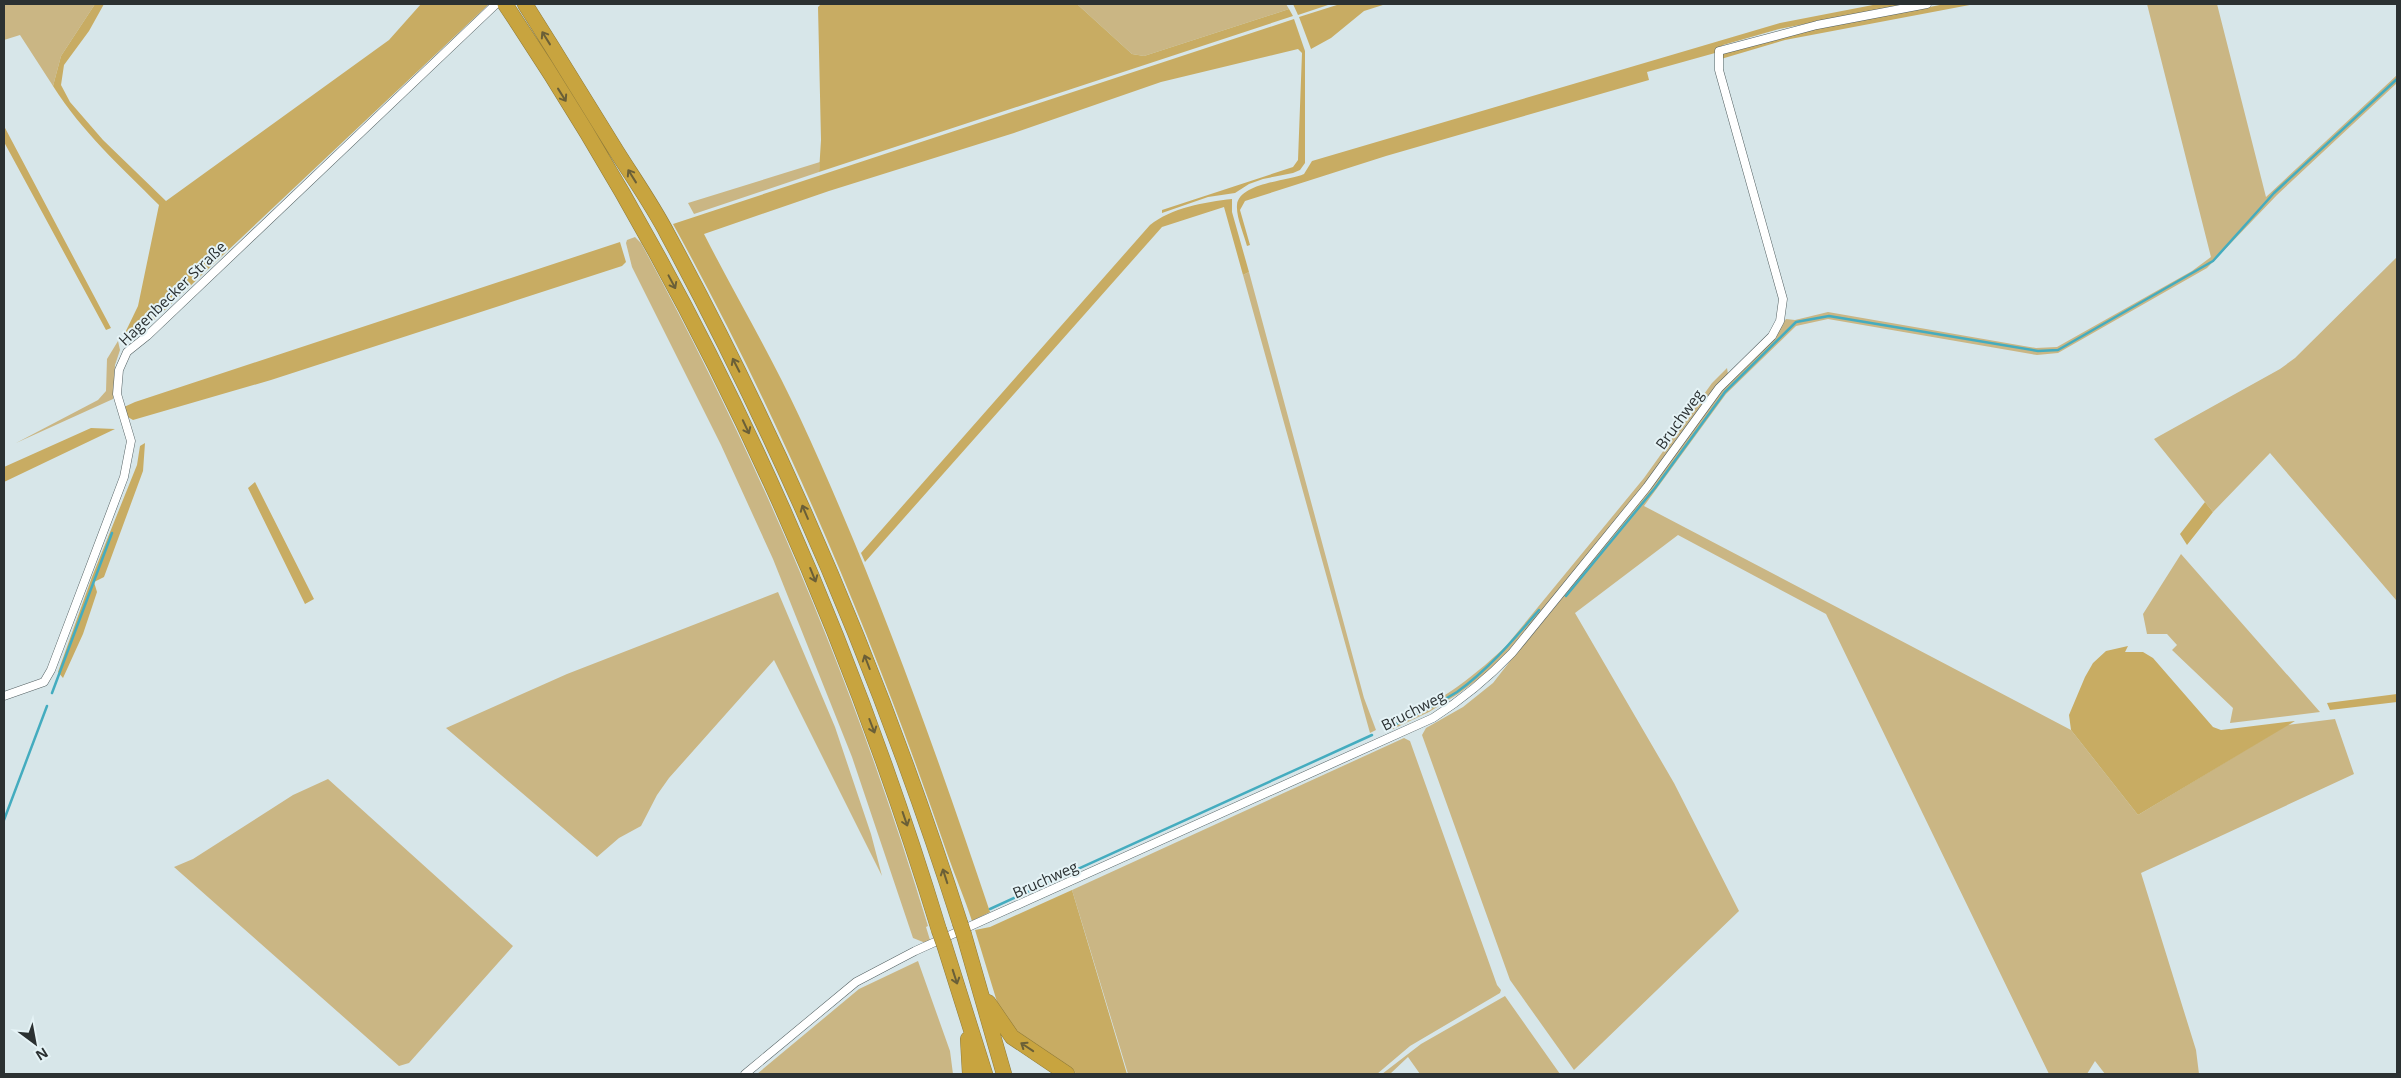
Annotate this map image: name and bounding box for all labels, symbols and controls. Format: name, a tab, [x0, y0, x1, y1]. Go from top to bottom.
one-way arrow	[541, 31, 551, 45]
one-way arrow	[558, 88, 568, 102]
one-way arrow	[627, 169, 637, 183]
street label: Hagenbecker Straße	[114, 236, 230, 350]
one-way arrow	[668, 274, 678, 289]
one-way arrow	[731, 358, 740, 373]
street label: Bruchweg	[1650, 385, 1708, 453]
one-way arrow	[742, 419, 751, 434]
one-way arrow	[800, 505, 810, 520]
one-way arrow	[808, 567, 818, 582]
one-way arrow	[861, 655, 871, 670]
street label: Bruchweg	[1377, 685, 1449, 735]
one-way arrow	[868, 718, 877, 734]
one-way arrow	[901, 810, 910, 826]
street label: Bruchweg	[1009, 856, 1081, 902]
one-way arrow	[940, 869, 949, 885]
one-way arrow	[950, 969, 960, 985]
north arrow	[10, 1018, 60, 1068]
one-way arrow	[1020, 1042, 1034, 1052]
text: N	[32, 1043, 52, 1066]

